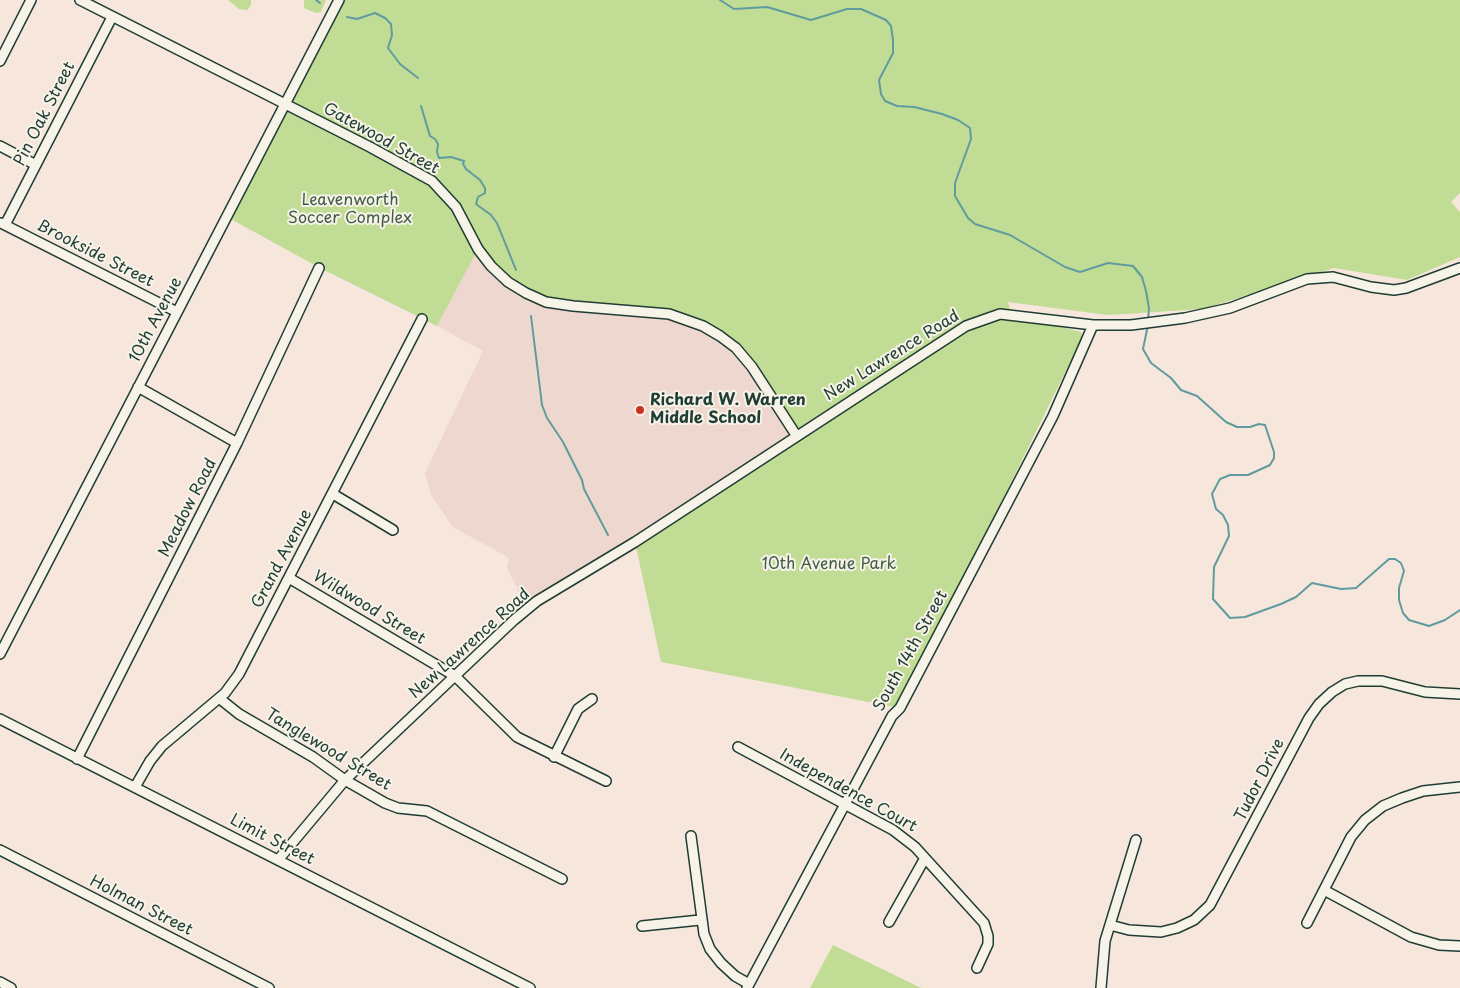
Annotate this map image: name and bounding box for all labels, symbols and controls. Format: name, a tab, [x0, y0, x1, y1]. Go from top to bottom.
street label: Pin Oak Street	[11, 59, 79, 169]
street label: Gatewood Street	[320, 99, 442, 179]
park label: Leavenworth Soccer Complex	[288, 191, 412, 229]
street label: Brookside Street	[33, 216, 157, 292]
street label: 10th Avenue	[126, 274, 186, 366]
street label: New Lawrence Road	[821, 307, 963, 405]
place label: Richard W. Warren Middle School	[650, 391, 806, 429]
marker: Richard W. Warren Middle School	[634, 404, 646, 416]
street label: Meadow Road	[155, 456, 221, 560]
street label: Grand Avenue	[248, 506, 316, 612]
park label: 10th Avenue Park	[762, 555, 896, 575]
street label: Wildwood Street	[309, 567, 429, 649]
street label: New Lawrence Road	[406, 585, 534, 703]
street label: South 14th Street	[870, 587, 952, 715]
street label: Tanglewood Street	[262, 705, 394, 795]
street label: Tudor Drive	[1231, 736, 1289, 824]
street label: Independence Court	[776, 745, 920, 837]
street label: Limit Street	[227, 811, 317, 869]
street label: Holman Street	[86, 872, 196, 940]

